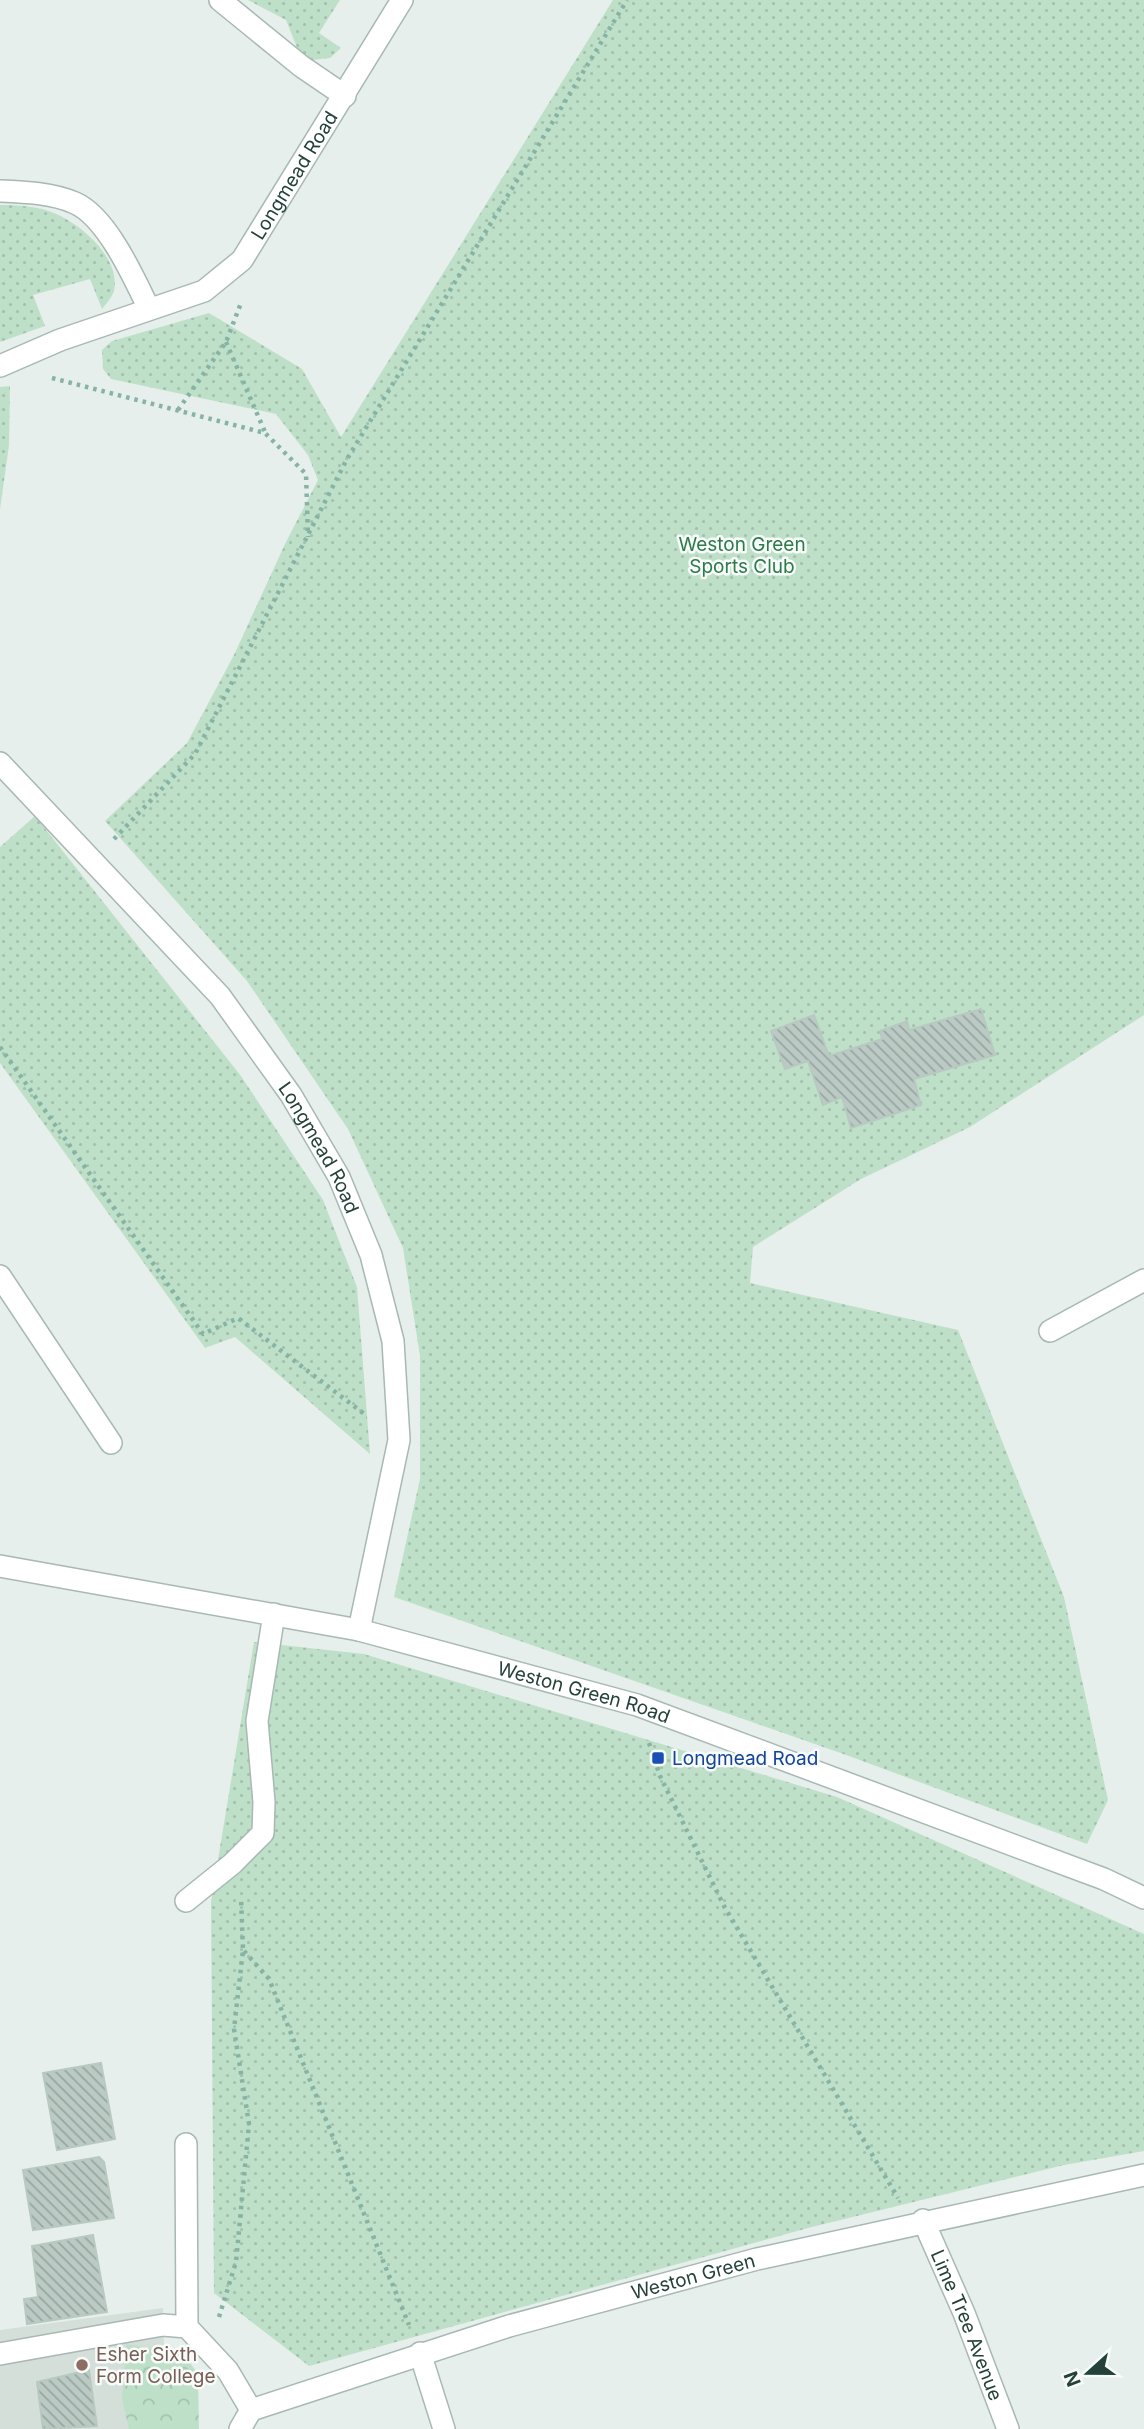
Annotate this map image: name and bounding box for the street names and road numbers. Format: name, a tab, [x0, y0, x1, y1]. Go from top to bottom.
street label: Longmead Road	[246, 107, 343, 244]
street label: Longmead Road	[273, 1078, 364, 1217]
street label: Weston Green Road	[495, 1657, 673, 1728]
street label: Lime Tree Avenue	[926, 2246, 1007, 2404]
street label: Weston Green	[629, 2249, 758, 2304]

